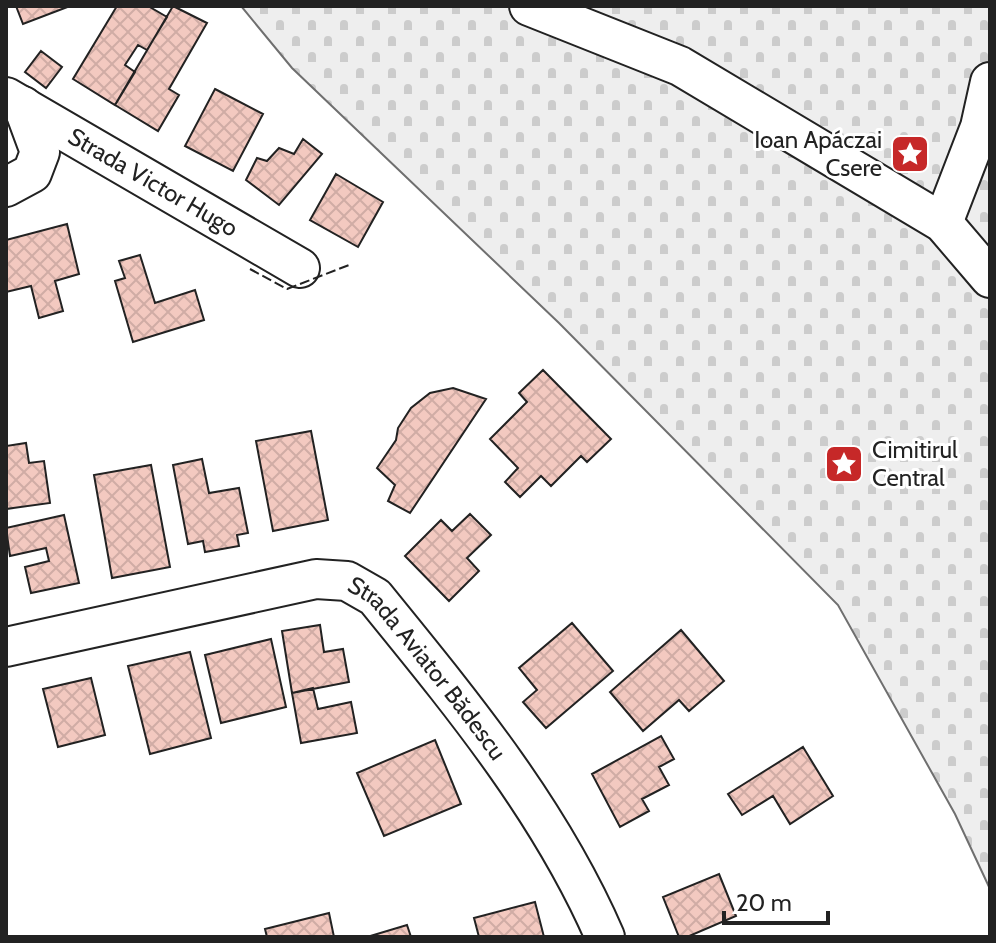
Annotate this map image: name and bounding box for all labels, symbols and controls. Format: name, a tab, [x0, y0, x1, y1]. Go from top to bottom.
street label: Strada Victor Hugo	[63, 121, 243, 243]
place label: Ioan Apáczai Csere	[754, 125, 882, 182]
place icon: Ioan Apáczai Csere	[889, 133, 931, 175]
place label: Cimitirul Central	[872, 435, 958, 492]
place icon: Cimitirul Central	[823, 443, 865, 485]
street label: Strada Aviator Bădescu	[343, 570, 513, 765]
scale bar	[724, 875, 828, 925]
text: 20 m	[736, 888, 792, 917]

